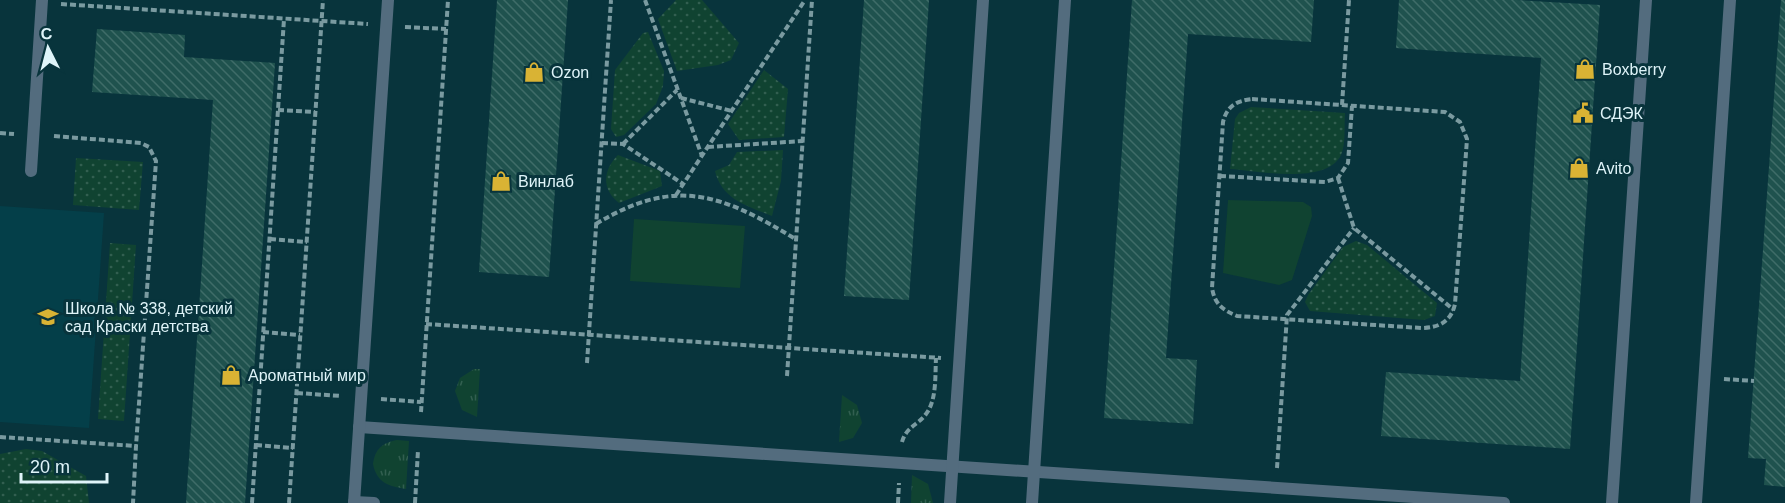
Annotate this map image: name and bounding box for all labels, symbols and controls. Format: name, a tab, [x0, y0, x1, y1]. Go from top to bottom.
north arrow	[18, 18, 78, 78]
text: С	[40, 24, 54, 43]
shop icon: Boxberry	[1573, 57, 1597, 81]
shop icon: Ozon	[522, 60, 546, 84]
place label: Boxberry	[1602, 61, 1666, 78]
place label: Ozon	[551, 64, 589, 81]
public building icon: СДЭК	[1571, 101, 1595, 125]
place label: СДЭК	[1600, 105, 1644, 122]
shop icon: Avito	[1567, 156, 1591, 180]
place label: Avito	[1596, 160, 1631, 177]
shop icon: Винлаб	[489, 169, 513, 193]
place label: Винлаб	[518, 173, 574, 190]
place label: Школа № 338, детский сад Краски детства	[65, 300, 233, 335]
school or university icon: Школа № 338, детский сад Краски детства	[36, 305, 60, 329]
shop icon: Ароматный мир	[219, 363, 243, 387]
place label: Ароматный мир	[248, 367, 366, 384]
scale bar	[21, 446, 106, 484]
text: 20 m	[30, 457, 70, 477]

